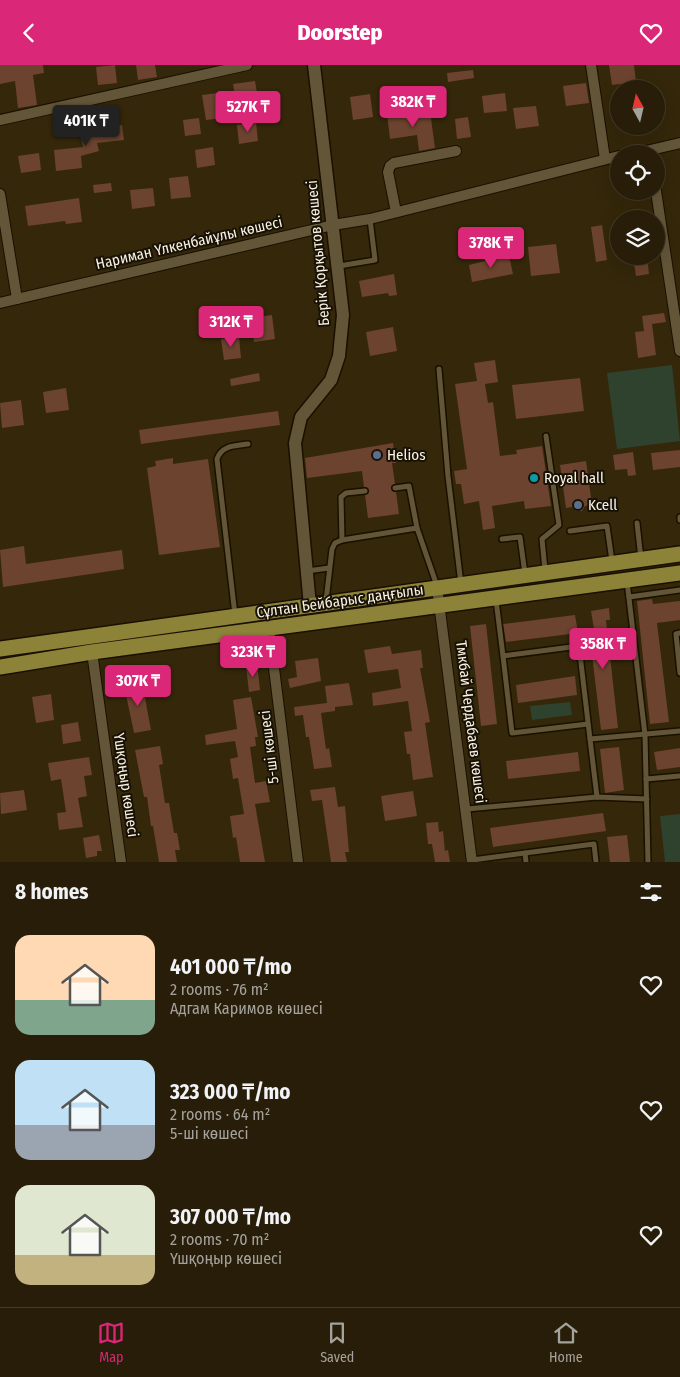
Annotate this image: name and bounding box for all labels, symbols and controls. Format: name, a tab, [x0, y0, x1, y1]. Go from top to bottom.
icon: back	[15, 19, 43, 47]
text: Doorstep	[297, 19, 383, 46]
icon: heart	[637, 19, 665, 47]
north arrow	[610, 80, 665, 135]
map controls	[610, 80, 665, 265]
pin: 382K ₸	[372, 85, 454, 128]
pin: 527K ₸	[207, 91, 289, 133]
text: 382K ₸	[391, 92, 435, 111]
text: 527K ₸	[226, 97, 270, 116]
pin: 401K ₸	[45, 104, 127, 147]
text: 401K ₸	[64, 111, 108, 130]
button: locate	[610, 145, 665, 200]
street label: Берік Қорқытов көшесі	[303, 179, 333, 327]
button: layers	[610, 210, 665, 265]
street label: Нариман Үлкенбайұлы көшесі	[94, 213, 284, 273]
pin: 378K ₸	[450, 227, 532, 269]
text: 378K ₸	[469, 233, 513, 252]
pin: 312K ₸	[190, 305, 272, 348]
text: 312K ₸	[210, 312, 252, 331]
place label: Helios	[387, 446, 426, 464]
marker: Helios	[371, 449, 383, 461]
place label: Royal hall	[544, 469, 604, 487]
marker: Royal hall	[528, 472, 540, 484]
place label: Kcell	[588, 496, 617, 514]
marker: Kcell	[572, 499, 584, 511]
street label: Сұлтан Бейбарыс даңғылы	[255, 580, 425, 622]
pin: 358K ₸	[562, 627, 644, 670]
text: 358K ₸	[580, 634, 626, 653]
pin: 323K ₸	[212, 635, 294, 678]
street label: Тмкбай Чердабаев көшесі	[452, 640, 490, 804]
text: 323K ₸	[231, 642, 275, 661]
pin: 307K ₸	[97, 665, 179, 707]
text: 307K ₸	[116, 671, 160, 690]
street label: 5-ші көшесі	[256, 709, 282, 785]
street label: Үшқоңыр көшесі	[110, 732, 142, 838]
icon: filters	[637, 878, 665, 906]
text: 8 homes	[15, 879, 89, 905]
text: 401 000 ₸/mo	[170, 954, 292, 980]
icon: home	[55, 955, 115, 1015]
icon: heart	[637, 971, 665, 999]
text: 2 rooms · 76 m²	[170, 980, 269, 999]
text: Адгам Каримов көшесі	[170, 999, 323, 1018]
text: 323 000 ₸/mo	[170, 1079, 290, 1105]
icon: home	[55, 1080, 115, 1140]
icon: heart	[637, 1096, 665, 1124]
text: 2 rooms · 64 m²	[170, 1105, 270, 1124]
text: 5-ші көшесі	[170, 1124, 248, 1143]
text: 307 000 ₸/mo	[170, 1204, 291, 1230]
icon: home	[55, 1205, 115, 1265]
icon: heart	[637, 1221, 665, 1249]
text: 2 rooms · 70 m²	[170, 1230, 269, 1249]
text: Үшқоңыр көшесі	[170, 1249, 282, 1268]
tab: Map	[97, 1319, 125, 1366]
tab: Saved	[320, 1319, 354, 1366]
tab: Home	[549, 1319, 583, 1366]

